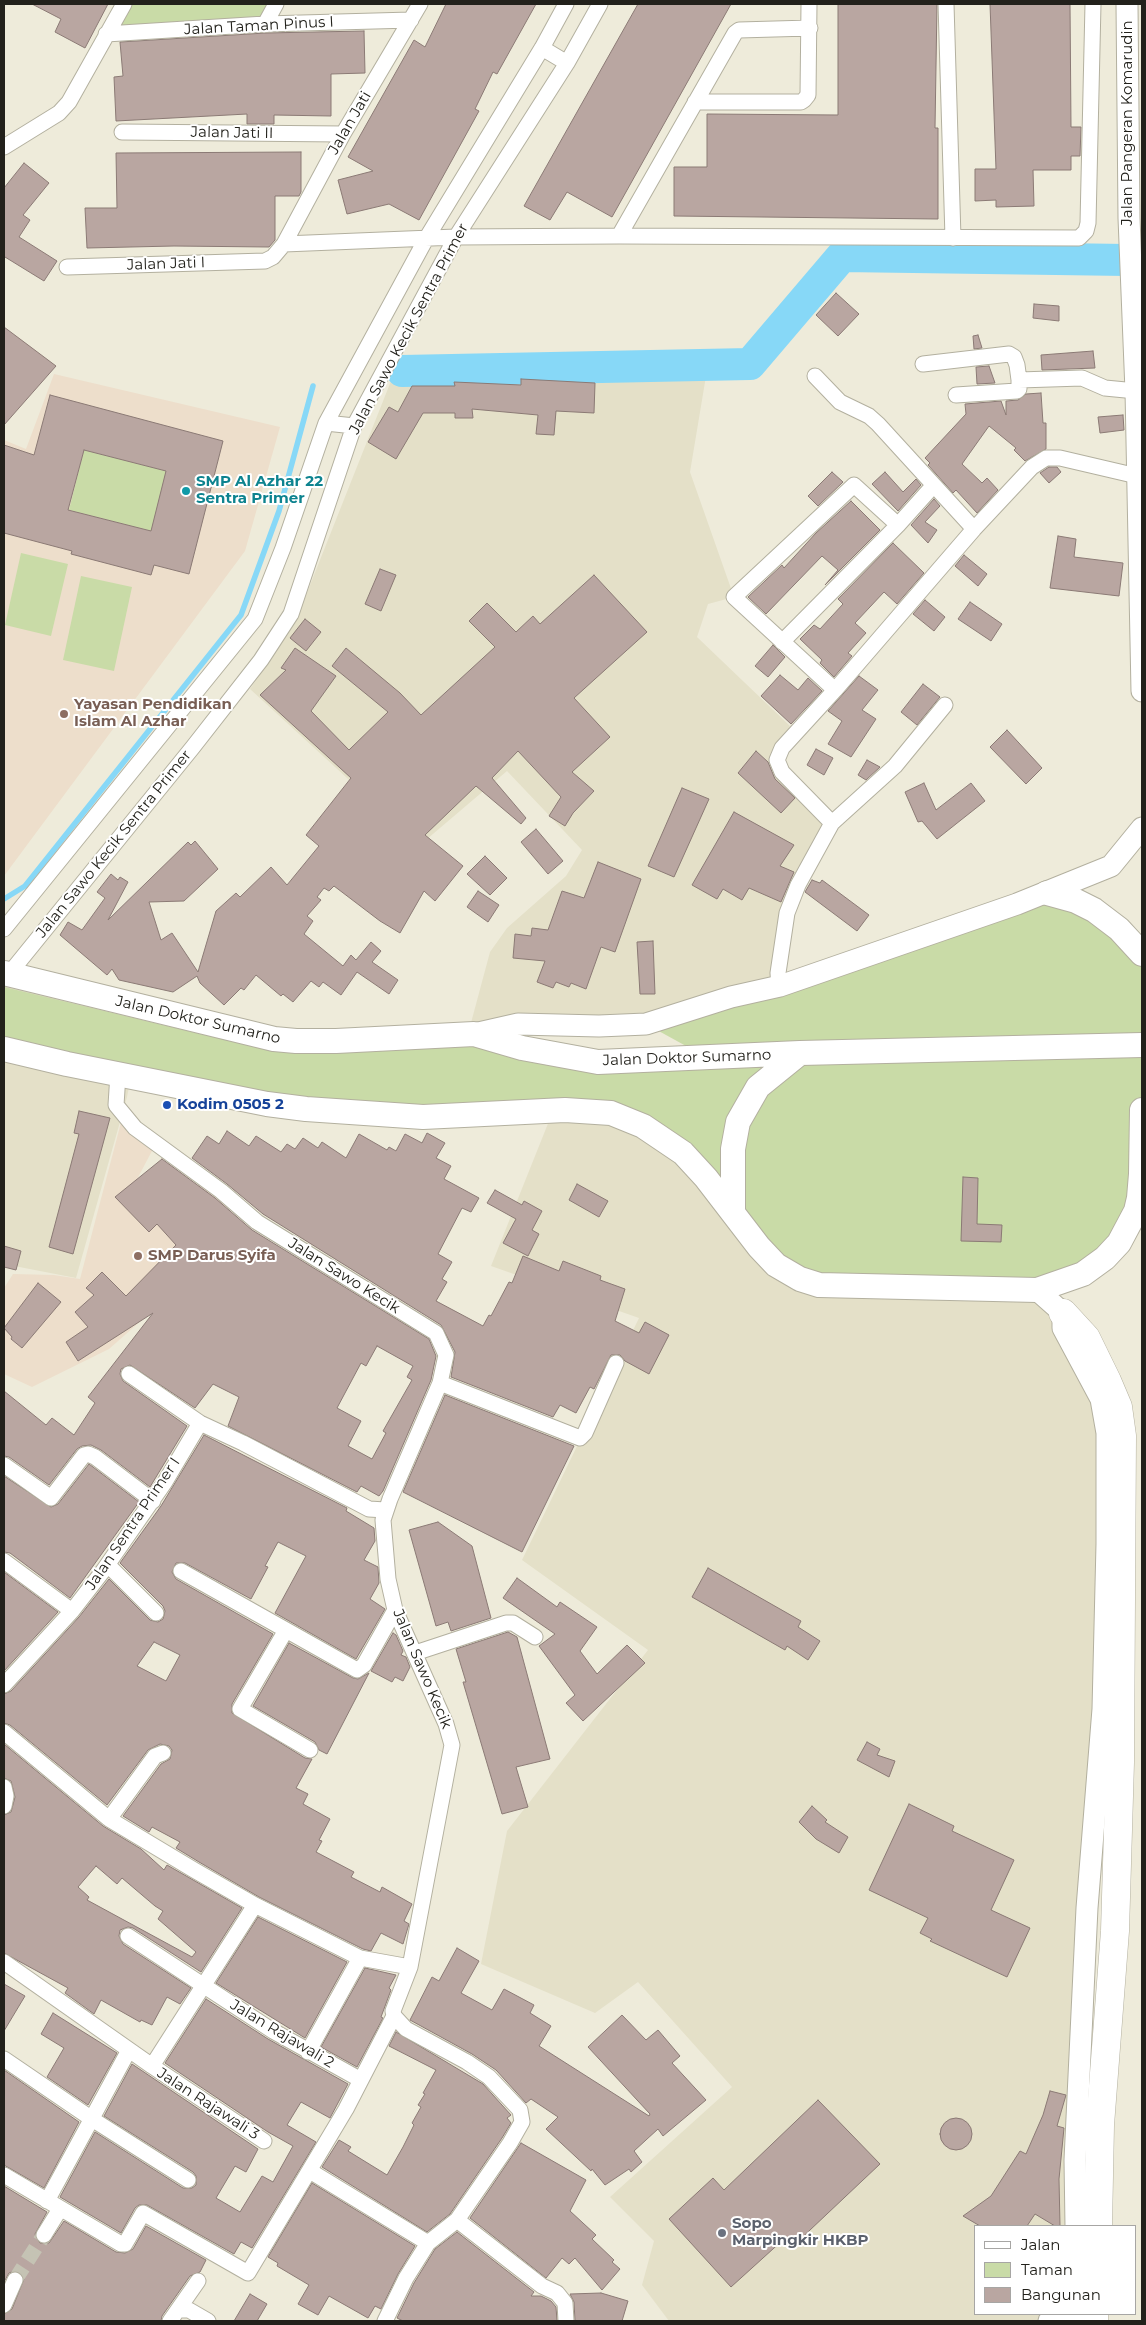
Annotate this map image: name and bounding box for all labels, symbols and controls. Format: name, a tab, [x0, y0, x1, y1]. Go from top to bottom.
street label: Jalan Taman Pinus I	[184, 13, 334, 39]
street label: Jalan Pangeran Komarudin	[1119, 20, 1137, 226]
street label: Jalan Jati	[325, 88, 375, 158]
street label: Jalan Jati II	[190, 123, 274, 143]
street label: Jalan Sawo Kecik Sentra Primer	[346, 220, 472, 438]
street label: Jalan Jati I	[127, 254, 205, 274]
place label: SMP Al Azhar 22 Sentra Primer	[196, 473, 323, 508]
marker: SMP Al Azhar 22 Sentra Primer	[180, 485, 192, 497]
place label: Yayasan Pendidikan Islam Al Azhar	[74, 696, 232, 731]
marker: Yayasan Pendidikan Islam Al Azhar	[58, 708, 70, 720]
street label: Jalan Sawo Kecik Sentra Primer	[33, 747, 195, 941]
street label: Jalan Doktor Sumarno	[114, 992, 282, 1048]
street label: Jalan Doktor Sumarno	[602, 1046, 772, 1070]
place label: Kodim 0505 2	[177, 1096, 284, 1114]
marker: Kodim 0505 2	[161, 1099, 173, 1111]
street label: Jalan Sawo Kecik	[285, 1234, 403, 1318]
place label: SMP Darus Syifa	[148, 1247, 276, 1265]
marker: SMP Darus Syifa	[132, 1250, 144, 1262]
street label: Jalan Sentra Primer I	[82, 1454, 184, 1594]
street label: Jalan Sawo Kecik	[389, 1606, 455, 1732]
street label: Jalan Rajawali 2	[227, 1996, 337, 2072]
street label: Jalan Rajawali 3	[154, 2064, 262, 2144]
place label: Sopo Marpingkir HKBP	[732, 2215, 869, 2250]
legend	[974, 2225, 1136, 2315]
marker: Sopo Marpingkir HKBP	[716, 2227, 728, 2239]
text: Jalan	[1021, 2235, 1060, 2254]
text: Taman	[1021, 2260, 1073, 2279]
text: Bangunan	[1021, 2285, 1101, 2304]

